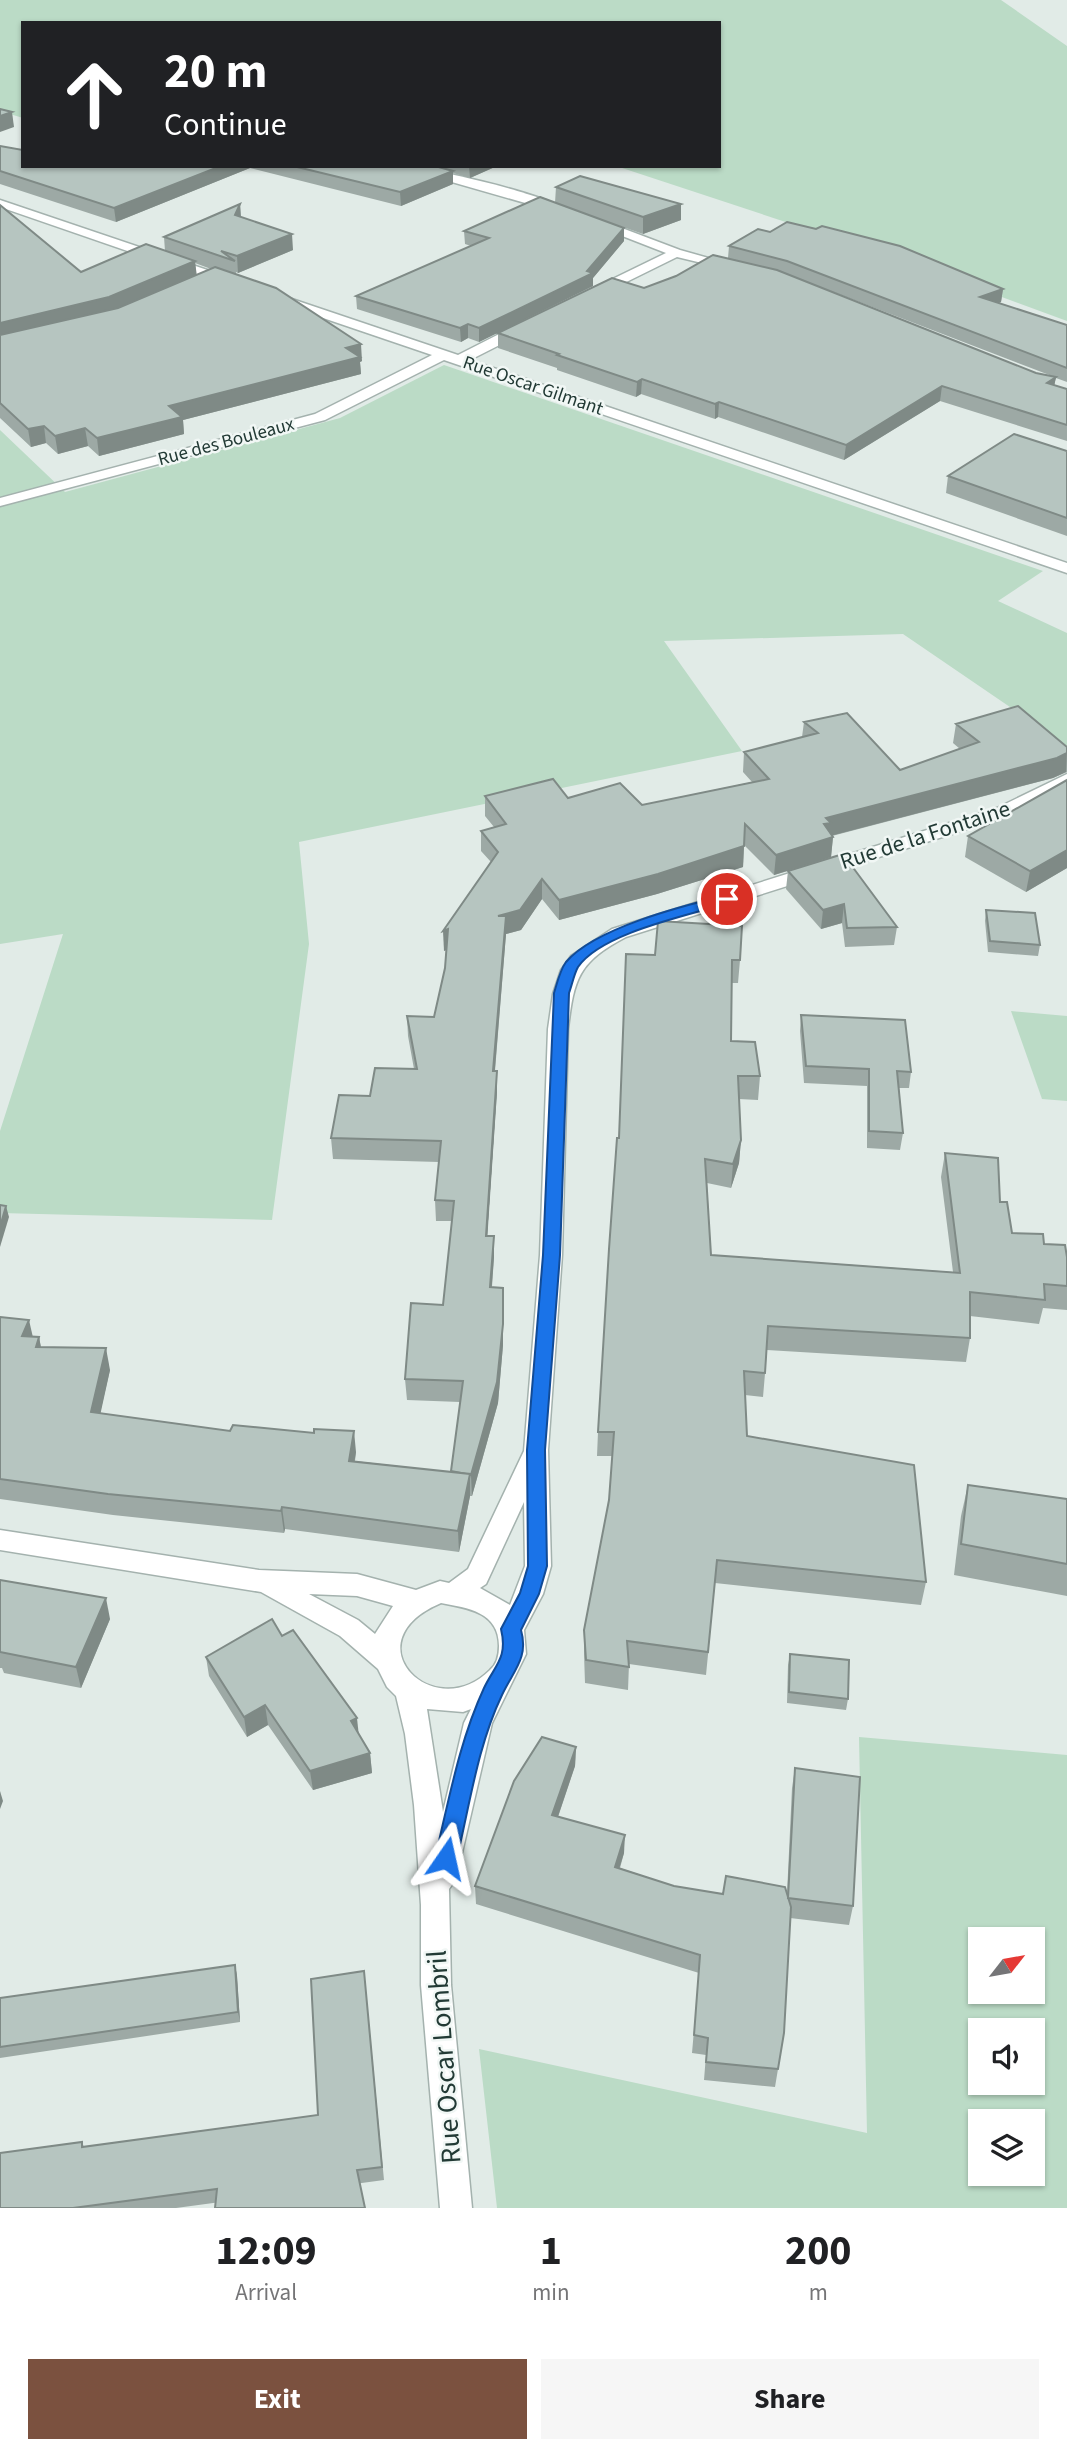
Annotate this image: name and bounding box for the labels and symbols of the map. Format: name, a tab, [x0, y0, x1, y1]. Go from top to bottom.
street label: Rue Oscar Gilmant	[459, 349, 607, 423]
street label: Rue des Bouleaux	[155, 411, 298, 473]
street label: Rue de la Fontaine	[836, 792, 1014, 878]
pin	[697, 869, 757, 929]
position arrow	[409, 1821, 483, 1895]
north arrow	[968, 1927, 1045, 2004]
street label: Rue Oscar Lombril	[417, 1949, 471, 2165]

